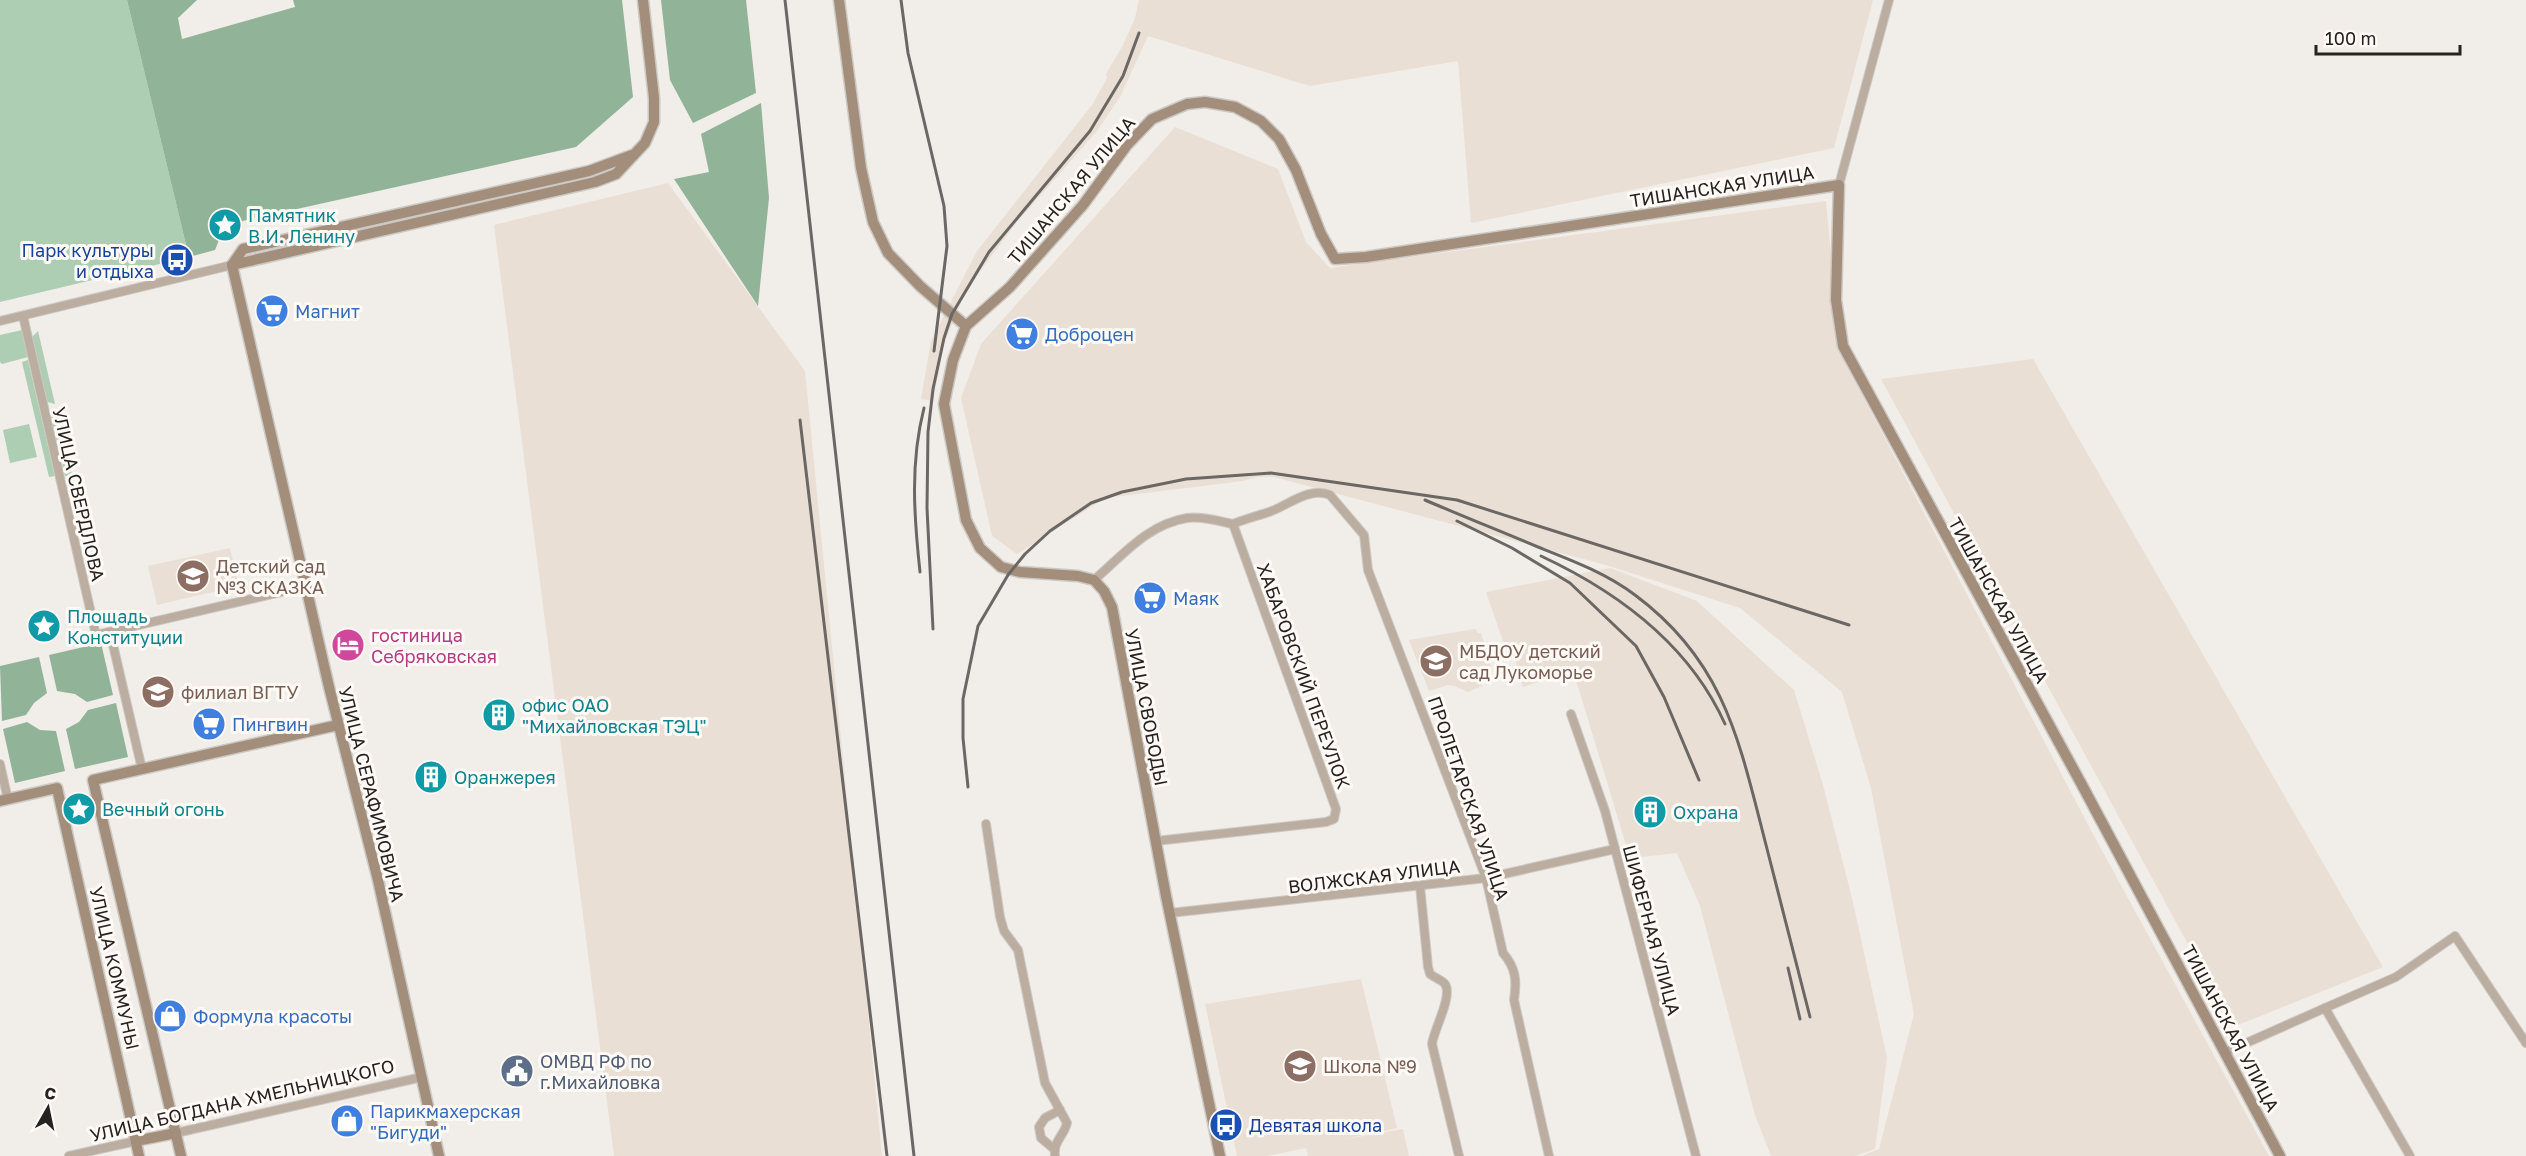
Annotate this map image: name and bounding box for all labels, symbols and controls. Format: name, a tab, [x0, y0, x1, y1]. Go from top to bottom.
scale bar	[2316, 18, 2460, 56]
text: 100 m	[2325, 27, 2376, 49]
street label: ТИШАНСКАЯ УЛИЦА	[1003, 112, 1139, 268]
street label: ТИШАНСКАЯ УЛИЦА	[1628, 161, 1816, 211]
place label: Памятник В.И. Ленину	[248, 204, 355, 247]
place icon: Памятник В.И. Ленину	[207, 207, 243, 243]
place label: Парк культуры и отдыха	[22, 239, 154, 282]
bus stop icon: Парк культуры и отдыха	[159, 242, 195, 278]
supermarket icon: Магнит	[254, 293, 290, 329]
place label: Магнит	[295, 300, 360, 322]
supermarket icon: Доброцен	[1004, 316, 1040, 352]
place label: Доброцен	[1045, 323, 1134, 345]
street label: УЛИЦА СВЕРДЛОВА	[48, 405, 110, 583]
street label: ТИШАНСКАЯ УЛИЦА	[1944, 513, 2054, 687]
place label: Детский сад №3 СКАЗКА	[216, 555, 325, 598]
school or university icon: Детский сад №3 СКАЗКА	[175, 558, 211, 594]
street label: ХАБАРОВСКИЙ ПЕРЕУЛОК	[1253, 560, 1355, 792]
supermarket icon: Mаяк	[1132, 580, 1168, 616]
place label: Mаяк	[1173, 587, 1219, 609]
place label: Площадь Конституции	[67, 605, 183, 648]
place icon: Площадь Конституции	[26, 608, 62, 644]
place label: гостиница Себряковская	[371, 624, 497, 667]
street label: УЛИЦА СВОБОДЫ	[1121, 626, 1173, 788]
hotel icon: гостиница Себряковская	[330, 627, 366, 663]
place label: МБДОУ детский сад Лукоморье	[1459, 640, 1601, 683]
school or university icon: МБДОУ детский сад Лукоморье	[1418, 643, 1454, 679]
school or university icon: филиал ВГТУ	[140, 674, 176, 710]
place label: филиал ВГТУ	[181, 681, 299, 703]
street label: УЛИЦА СЕРАФИМОВИЧА	[335, 684, 409, 904]
street label: ПРОЛЕТАРСКАЯ УЛИЦА	[1424, 693, 1514, 903]
place label: офис ОАО "Михайловская ТЭЦ"	[522, 694, 707, 737]
building icon: офис ОАО "Михайловская ТЭЦ"	[481, 697, 517, 733]
supermarket icon: Пингвин	[191, 706, 227, 742]
place label: Пингвин	[232, 713, 308, 735]
building icon: Оранжерея	[413, 759, 449, 795]
place label: Оранжерея	[454, 766, 556, 788]
place icon: Вечный огонь	[61, 791, 97, 827]
building icon: Охрана	[1632, 794, 1668, 830]
place label: Вечный огонь	[102, 798, 224, 820]
place label: Охрана	[1673, 801, 1738, 823]
street label: ШИФЕРНАЯ УЛИЦА	[1619, 842, 1685, 1018]
street label: ВОЛЖСКАЯ УЛИЦА	[1287, 855, 1461, 897]
street label: УЛИЦА КОММУНЫ	[86, 884, 144, 1052]
street label: ТИШАНСКАЯ УЛИЦА	[2178, 941, 2284, 1115]
shop icon: Формула красоты	[152, 998, 188, 1034]
place label: Формула красоты	[193, 1005, 352, 1027]
school or university icon: Школа №9	[1282, 1048, 1318, 1084]
place label: ОМВД РФ по г.Михайловка	[540, 1050, 660, 1093]
public building icon: ОМВД РФ по г.Михайловка	[499, 1053, 535, 1089]
street label: УЛИЦА БОГДАНА ХМЕЛЬНИЦКОГО	[88, 1054, 396, 1146]
place label: Школа №9	[1323, 1055, 1417, 1077]
north arrow	[18, 1078, 78, 1138]
text: С	[43, 1082, 58, 1104]
place label: Парикмахерская "Бигуди"	[370, 1100, 521, 1143]
shop icon: Парикмахерская "Бигуди"	[329, 1103, 365, 1139]
bus stop icon: Девятая школа	[1208, 1107, 1244, 1143]
place label: Девятая школа	[1249, 1114, 1382, 1136]

